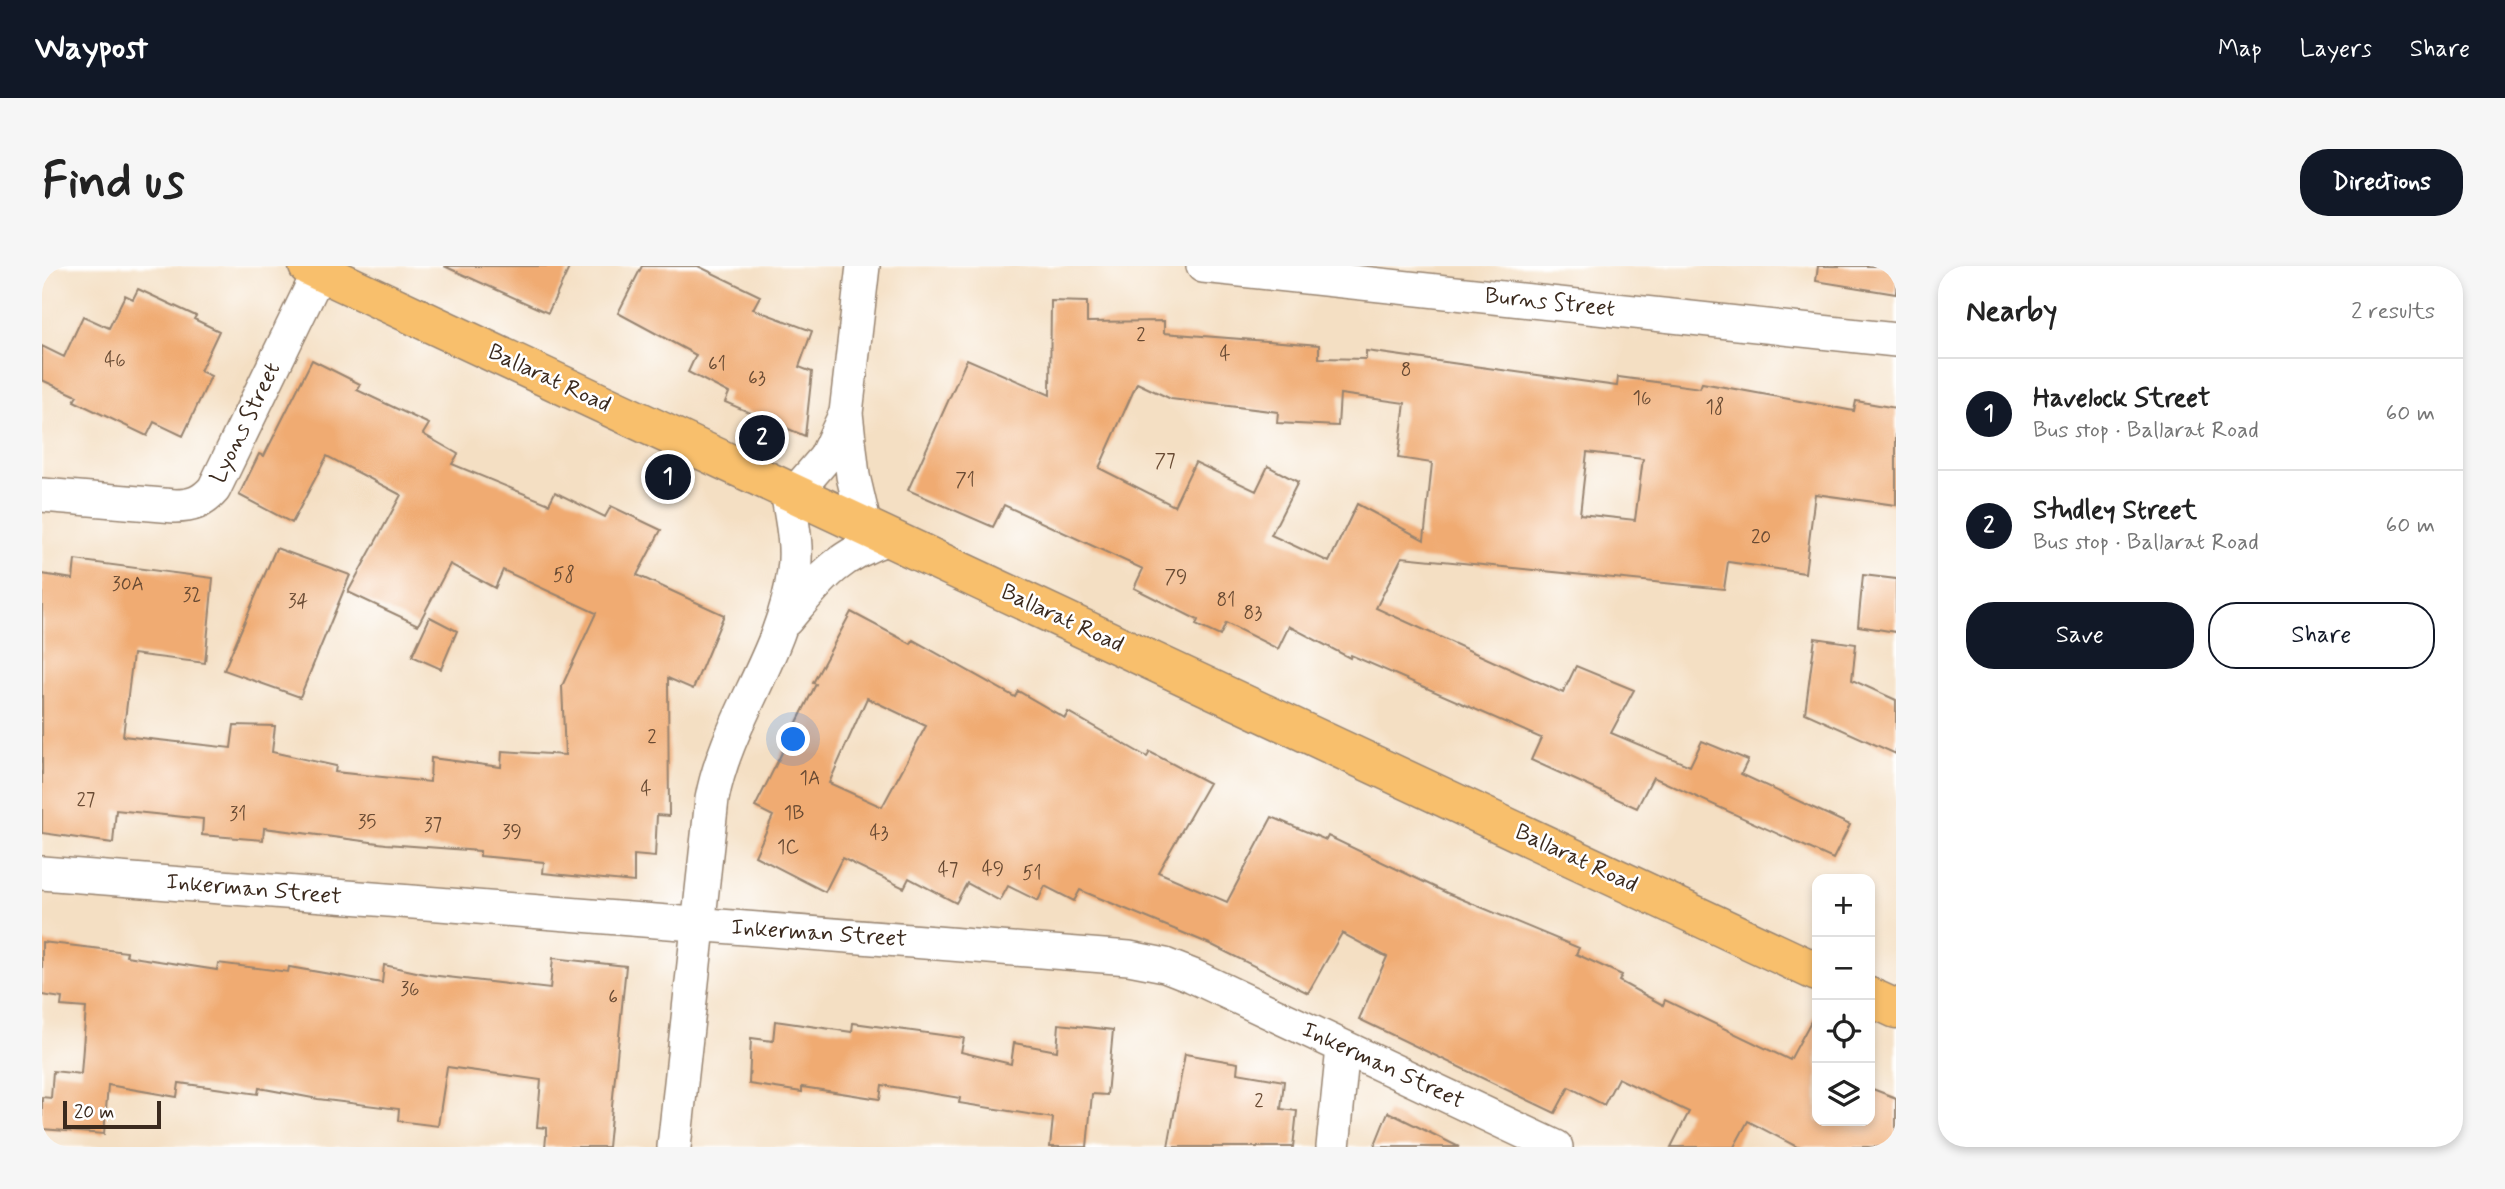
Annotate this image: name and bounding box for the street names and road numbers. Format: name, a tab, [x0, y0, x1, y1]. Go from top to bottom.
street label: Burns Street	[1483, 281, 1617, 325]
street label: Ballarat Road	[483, 338, 615, 420]
street label: Lyons Street	[204, 358, 288, 488]
street label: Ballarat Road	[996, 578, 1128, 660]
street label: Ballarat Road	[1510, 818, 1642, 900]
street label: Inkerman Street	[165, 867, 343, 913]
street label: Inkerman Street	[730, 913, 908, 955]
street label: Inkerman Street	[1297, 1015, 1469, 1117]

